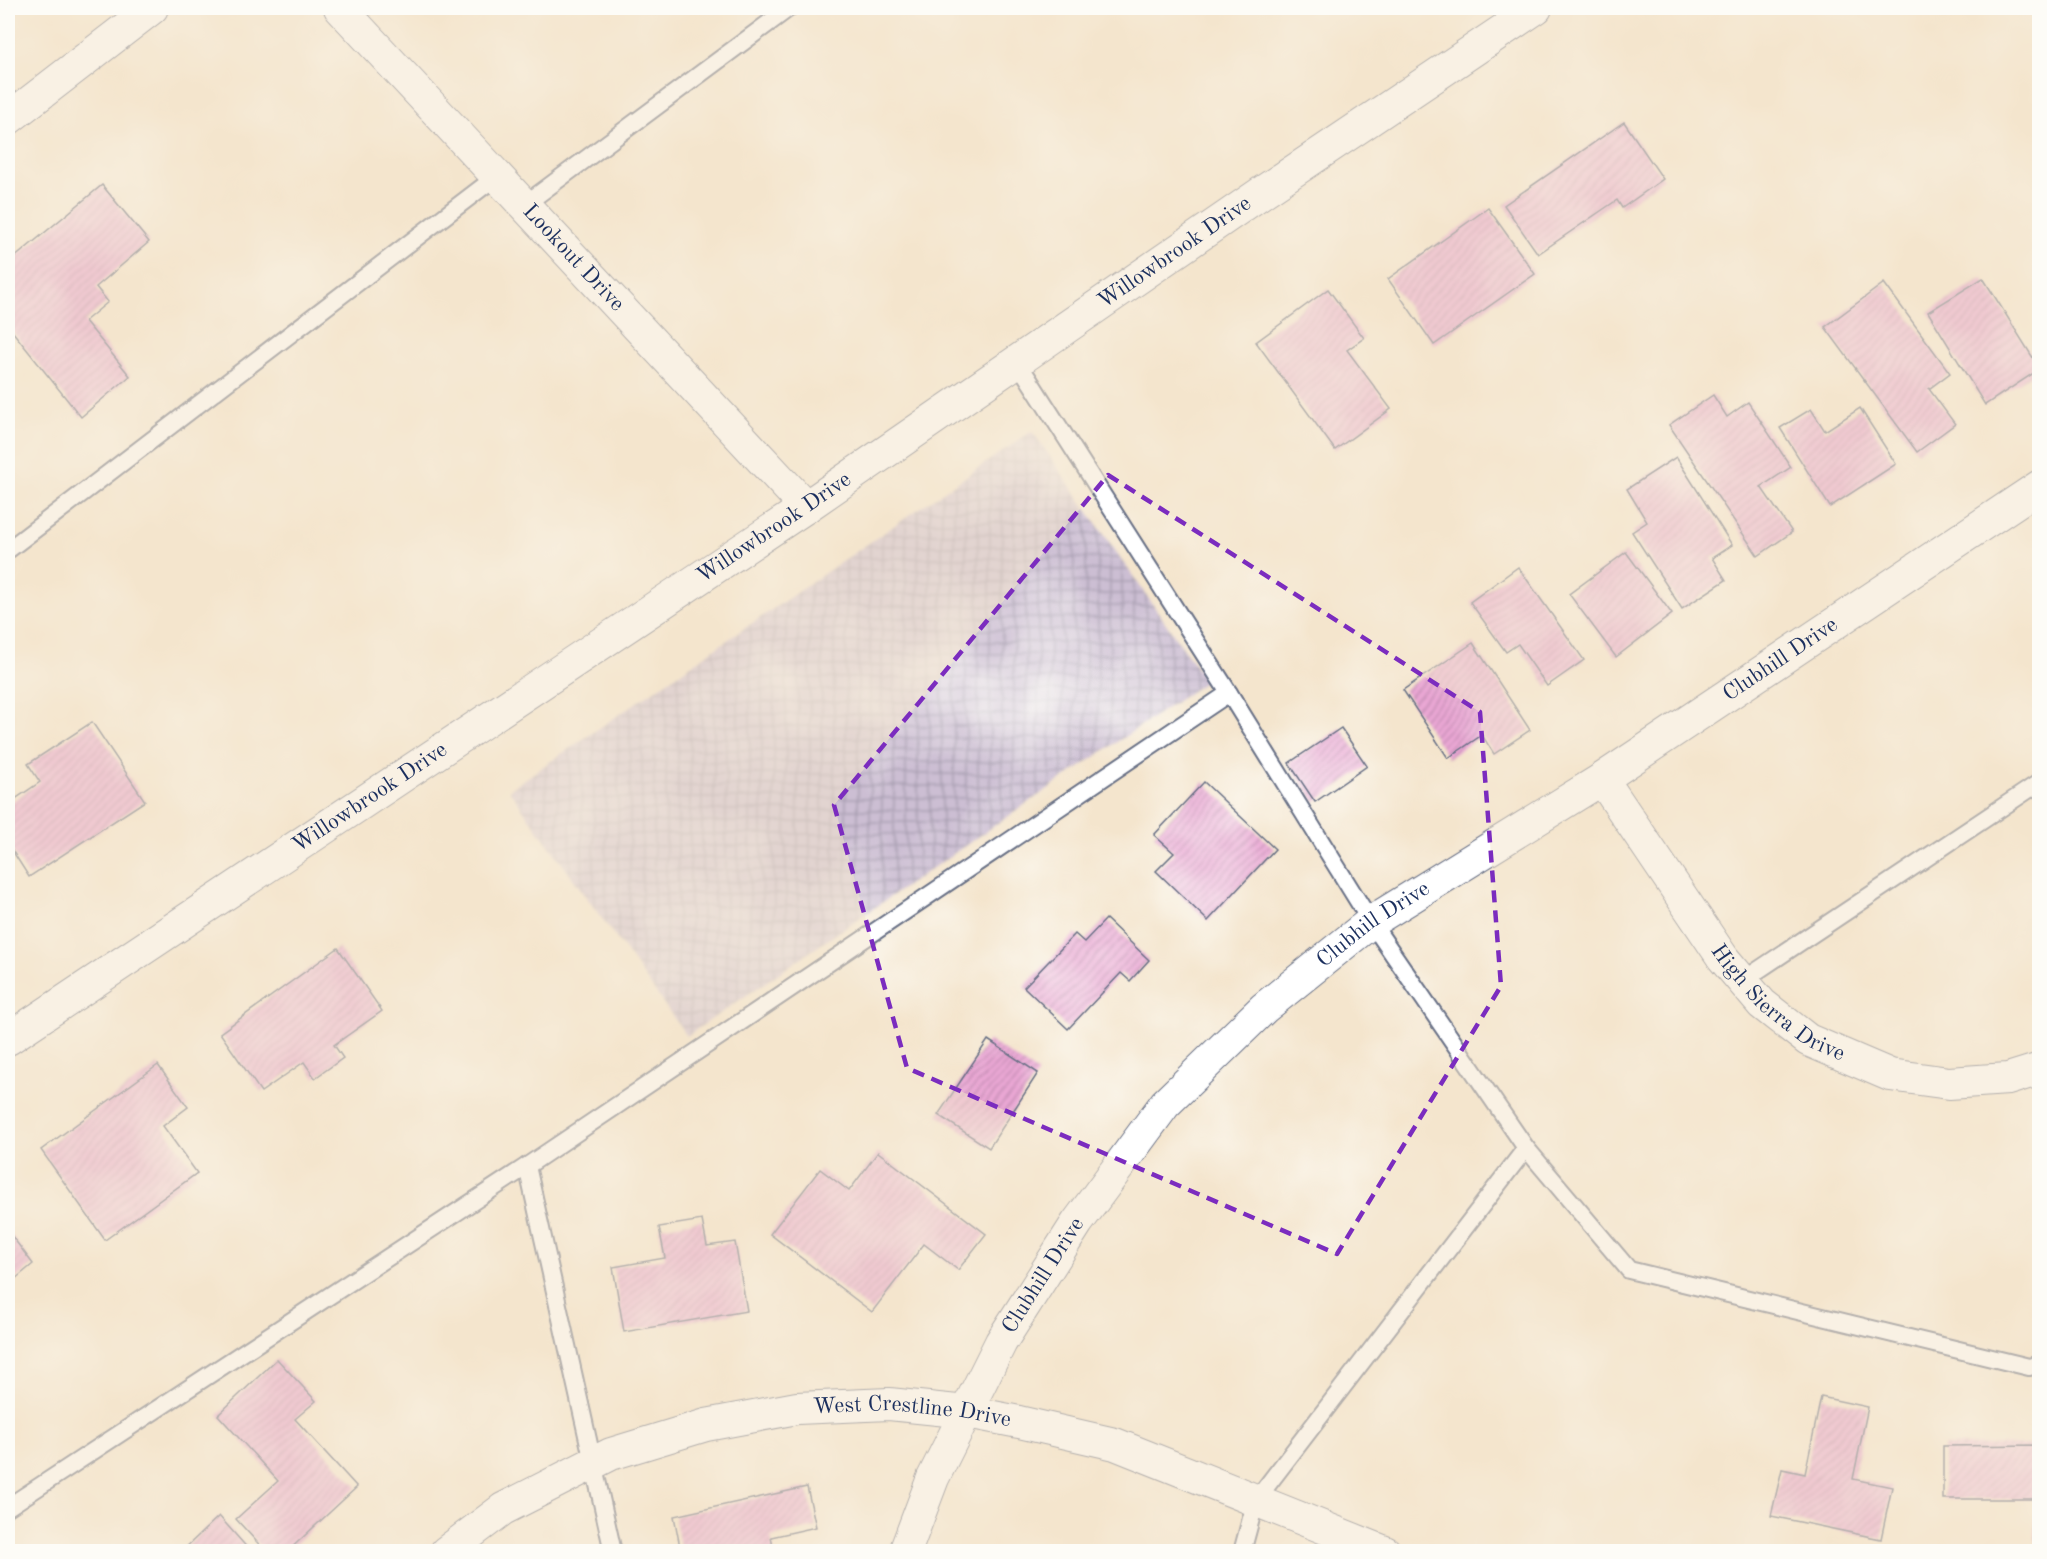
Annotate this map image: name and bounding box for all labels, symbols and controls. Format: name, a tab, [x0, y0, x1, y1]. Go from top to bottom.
street label: Willowbrook Drive	[1094, 192, 1255, 313]
street label: Lookout Drive	[518, 200, 628, 316]
street label: Willowbrook Drive	[693, 468, 855, 587]
street label: Clubhill Drive	[1719, 614, 1842, 706]
street label: Willowbrook Drive	[289, 738, 451, 857]
street label: Clubhill Drive	[1313, 878, 1434, 972]
street label: High Sierra Drive	[1706, 941, 1848, 1065]
street label: Clubhill Drive	[998, 1214, 1088, 1337]
street label: West Crestline Drive	[812, 1393, 1013, 1431]

